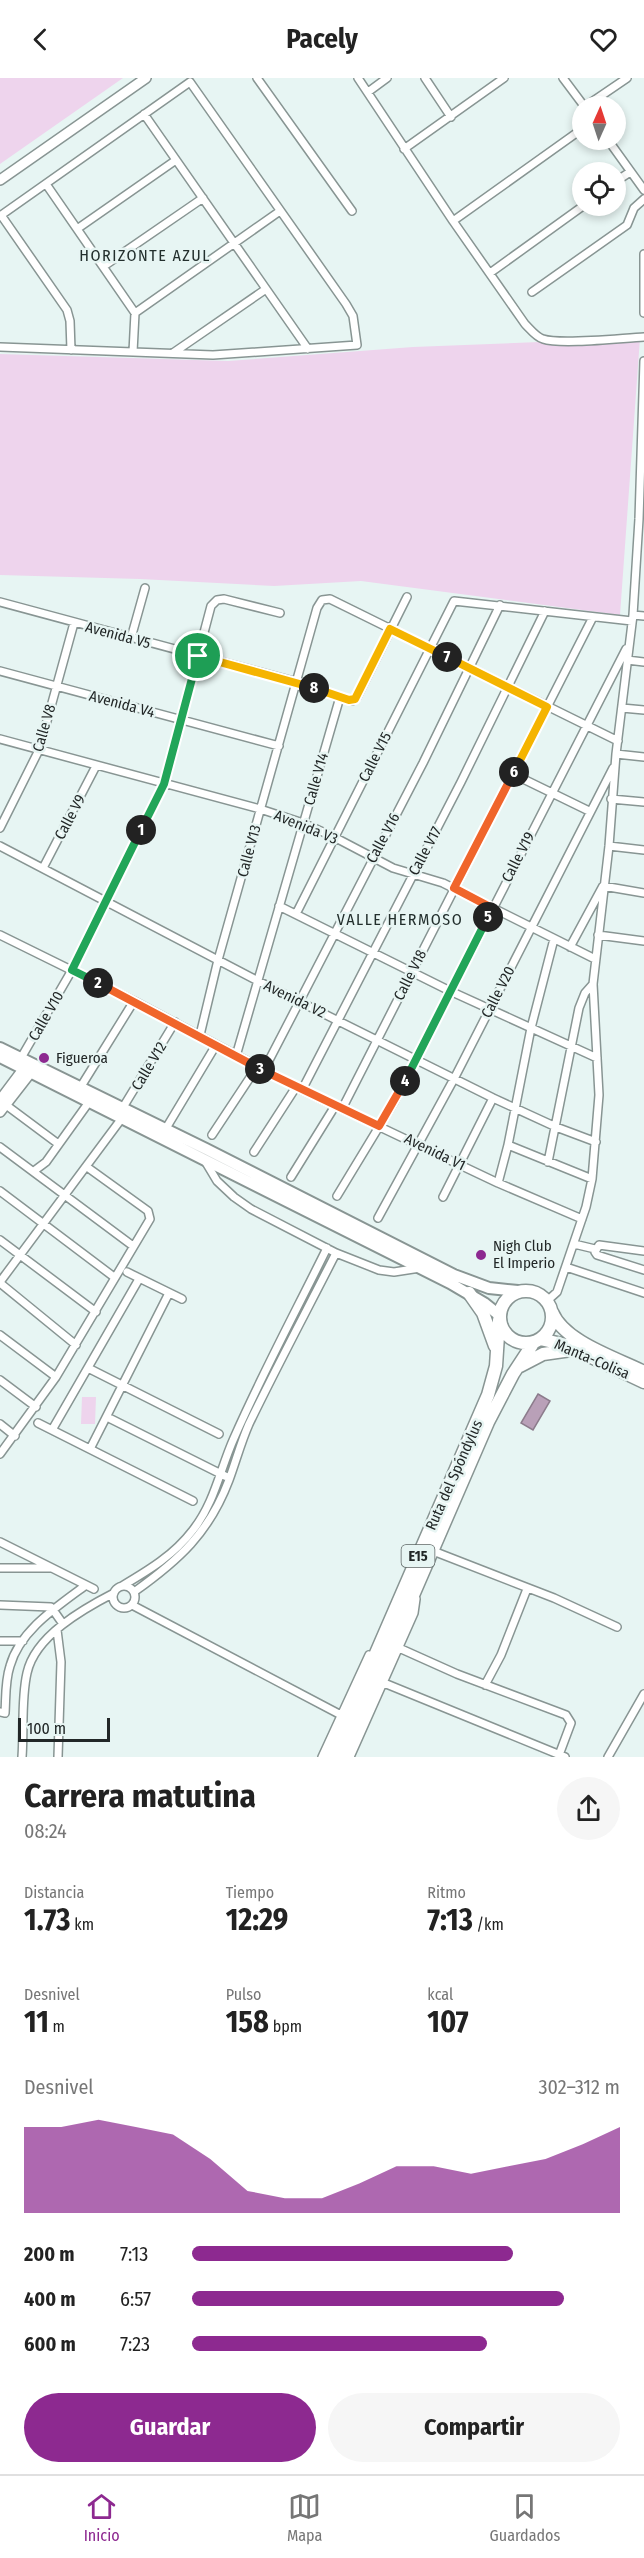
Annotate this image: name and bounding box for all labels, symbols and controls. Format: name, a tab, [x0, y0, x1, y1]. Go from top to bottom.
icon: back	[24, 23, 57, 56]
text: Pacely	[286, 23, 358, 55]
icon: heart	[587, 23, 620, 56]
north arrow	[572, 96, 626, 150]
map controls	[572, 96, 626, 216]
button: locate	[572, 162, 626, 216]
district label: HORIZONTE AZUL	[79, 246, 211, 265]
street label: Avenida V5	[83, 618, 153, 652]
pin	[172, 630, 223, 681]
icon: arrive	[181, 639, 214, 672]
pin: 7	[432, 642, 462, 672]
text: 7	[444, 647, 450, 666]
pin: 8	[299, 673, 329, 703]
text: 8	[310, 678, 318, 697]
street label: Avenida V4	[87, 687, 157, 721]
street label: Calle V8	[29, 702, 59, 754]
street label: Calle V15	[355, 729, 395, 785]
street label: Calle V14	[300, 751, 332, 807]
pin: 6	[499, 757, 529, 787]
text: 6	[510, 762, 518, 781]
street label: Calle V9	[51, 791, 89, 843]
street label: Avenida V3	[272, 806, 341, 848]
street label: Calle V16	[362, 810, 404, 866]
pin: 1	[126, 815, 156, 845]
text: 1	[138, 820, 144, 839]
street label: Calle V13	[233, 823, 265, 879]
street label: Calle V17	[405, 824, 445, 878]
street label: Calle V19	[498, 829, 538, 885]
pin: 5	[473, 902, 503, 932]
text: 5	[484, 907, 492, 926]
district label: VALLE HERMOSO	[337, 910, 463, 929]
street label: Calle V18	[390, 947, 430, 1003]
street label: Calle V20	[477, 963, 519, 1021]
pin: 2	[83, 968, 113, 998]
text: 2	[94, 973, 102, 992]
street label: Avenida V2	[261, 976, 329, 1022]
street label: Calle V10	[25, 988, 67, 1044]
street label: Calle V12	[128, 1038, 171, 1093]
place label: Figueroa	[56, 1049, 108, 1067]
marker: Figueroa	[37, 1051, 51, 1065]
pin: 3	[245, 1054, 275, 1084]
text: 3	[256, 1059, 264, 1078]
pin: 4	[390, 1066, 420, 1096]
text: 4	[401, 1071, 409, 1090]
street label: Avenida V1	[402, 1130, 468, 1174]
place label: Nigh Club El Imperio	[493, 1237, 555, 1272]
marker: Nigh Club El Imperio	[474, 1248, 488, 1262]
street label: Manta-Colisa	[552, 1335, 632, 1383]
street label: Ruta del Spóndylus	[422, 1417, 486, 1533]
road number: E15	[402, 1545, 434, 1567]
scale bar	[18, 1715, 110, 1742]
text: 100 m	[27, 1719, 66, 1738]
text: Carrera matutina	[24, 1776, 256, 1816]
button: share	[557, 1777, 620, 1840]
text: 08:24	[24, 1819, 67, 1843]
text: Distancia	[24, 1883, 84, 1902]
text: Tiempo	[226, 1883, 274, 1902]
text: Ritmo	[427, 1883, 466, 1902]
text: 1.73	[24, 1902, 70, 1938]
text: 12:29	[226, 1902, 288, 1938]
text: 7:13	[427, 1902, 473, 1938]
text: km	[70, 1915, 94, 1934]
text: /km	[473, 1915, 504, 1934]
text: Desnivel	[24, 1985, 80, 2004]
text: Pulso	[226, 1985, 261, 2004]
text: kcal	[427, 1985, 453, 2004]
text: 11	[24, 2004, 49, 2040]
text: 158	[226, 2004, 269, 2040]
text: 107	[427, 2004, 469, 2040]
text: m	[49, 2017, 65, 2036]
text: bpm	[269, 2017, 302, 2036]
text: Desnivel	[24, 2075, 94, 2099]
text: 302–312 m	[538, 2075, 620, 2099]
text: 200 m	[24, 2242, 75, 2266]
text: 7:13	[120, 2242, 148, 2266]
text: 400 m	[24, 2287, 76, 2311]
text: 6:57	[120, 2287, 151, 2311]
text: 600 m	[24, 2332, 76, 2356]
text: 7:23	[120, 2332, 150, 2356]
button: Guardar	[24, 2393, 316, 2462]
button: Compartir	[328, 2393, 620, 2462]
tab: Inicio	[84, 2490, 120, 2545]
tab: Mapa	[287, 2490, 322, 2545]
tab: Guardados	[490, 2490, 560, 2545]

